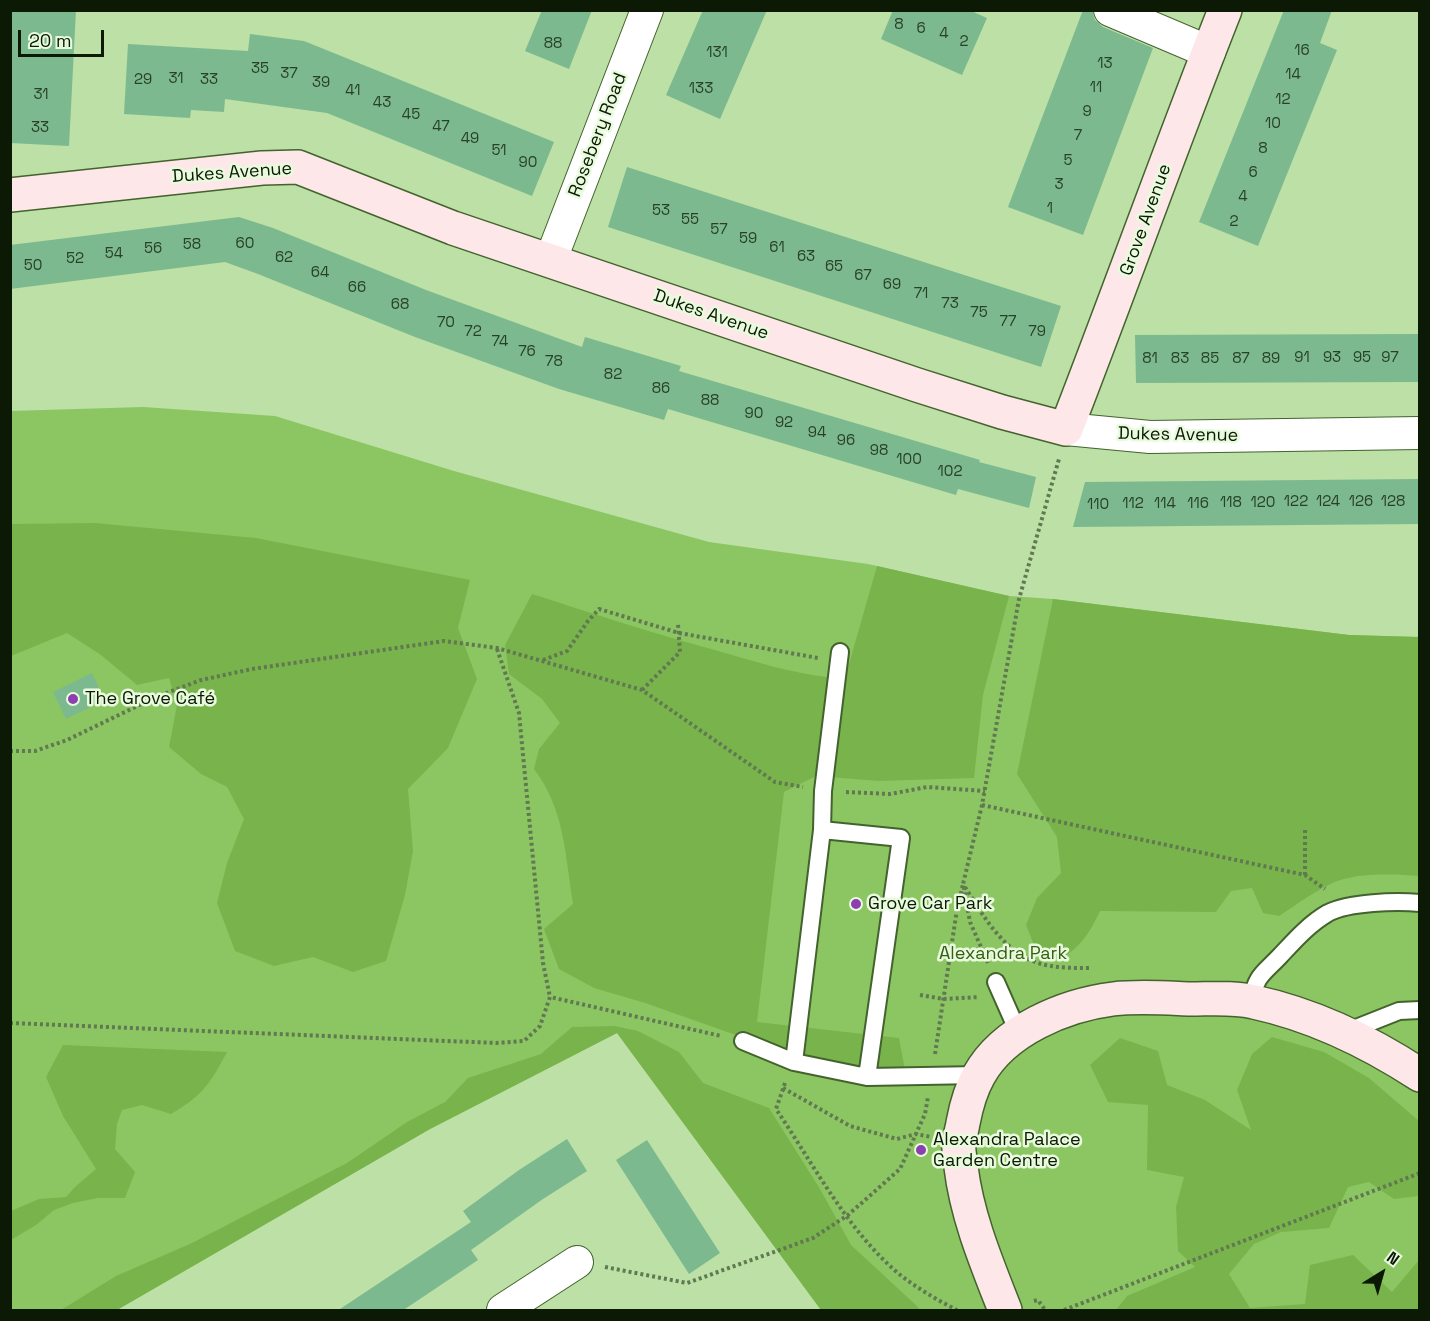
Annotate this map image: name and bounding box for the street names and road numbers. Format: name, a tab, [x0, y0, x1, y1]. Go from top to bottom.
street label: Rosebery Road	[564, 70, 632, 200]
street label: Dukes Avenue	[171, 158, 293, 188]
street label: Grove Avenue	[1116, 161, 1176, 279]
street label: Dukes Avenue	[651, 285, 771, 345]
street label: Dukes Avenue	[1118, 423, 1238, 447]

